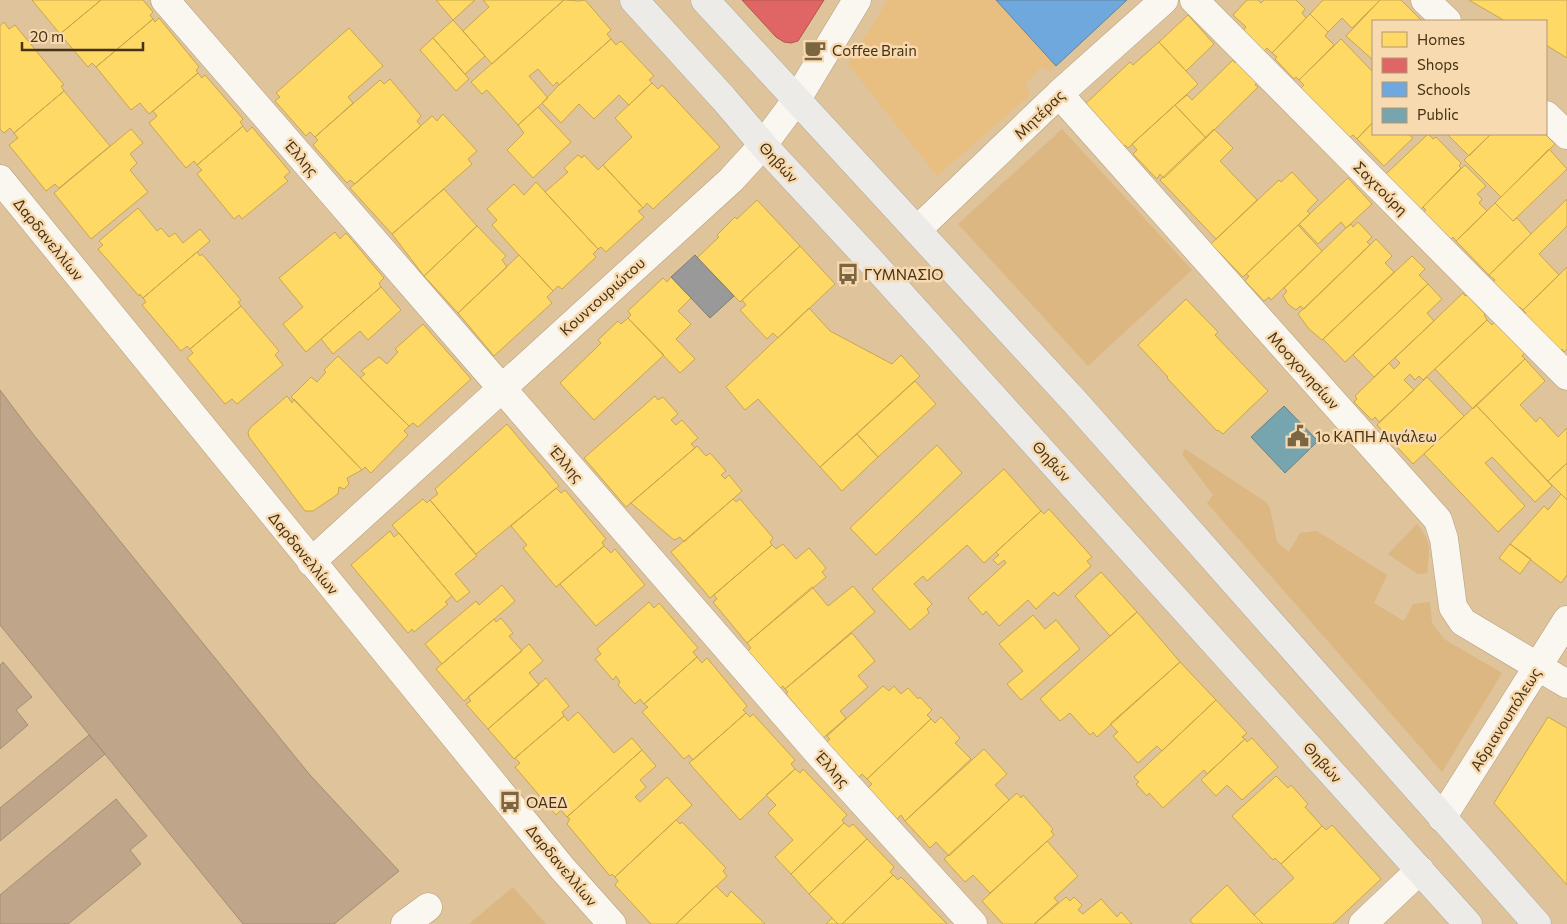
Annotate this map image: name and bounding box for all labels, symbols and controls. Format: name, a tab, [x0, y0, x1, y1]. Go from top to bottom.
scale bar	[22, 20, 144, 52]
legend	[1372, 20, 1547, 135]
text: 20 m	[30, 27, 64, 45]
text: Homes	[1417, 30, 1465, 48]
cafe icon: Coffee Brain	[802, 37, 828, 63]
place label: Coffee Brain	[832, 41, 917, 59]
text: Shops	[1417, 55, 1459, 73]
text: Schools	[1417, 80, 1471, 98]
street label: Μητέρας	[1010, 86, 1068, 142]
text: Public	[1417, 105, 1459, 123]
street label: Έλλης	[280, 135, 323, 180]
street label: Θηβών	[756, 138, 802, 186]
street label: Σαχτούρη	[1350, 157, 1412, 219]
street label: Δαρδανελλίων	[10, 194, 88, 284]
street label: Κουντουριώτου	[556, 253, 648, 339]
bus stop icon: ΓΥΜΝΑΣΙΟ	[835, 261, 861, 287]
place label: ΓΥΜΝΑΣΙΟ	[864, 265, 944, 283]
street label: Μοσχονησίων	[1264, 327, 1344, 413]
public building icon: 1ο ΚΑΠΗ Αιγάλεω	[1285, 423, 1311, 449]
place label: 1ο ΚΑΠΗ Αιγάλεω	[1315, 427, 1437, 445]
street label: Θηβών	[1029, 437, 1075, 485]
street label: Έλλης	[545, 441, 588, 486]
street label: Δαρδανελλίων	[265, 508, 343, 598]
street label: Αδριανουπόλεως	[1466, 664, 1544, 774]
street label: Θηβών	[1300, 738, 1346, 786]
street label: Έλλης	[811, 746, 854, 791]
bus stop icon: ΟΑΕΔ	[497, 789, 523, 815]
place label: ΟΑΕΔ	[526, 793, 568, 811]
street label: Δαρδανελλίων	[523, 821, 602, 910]

